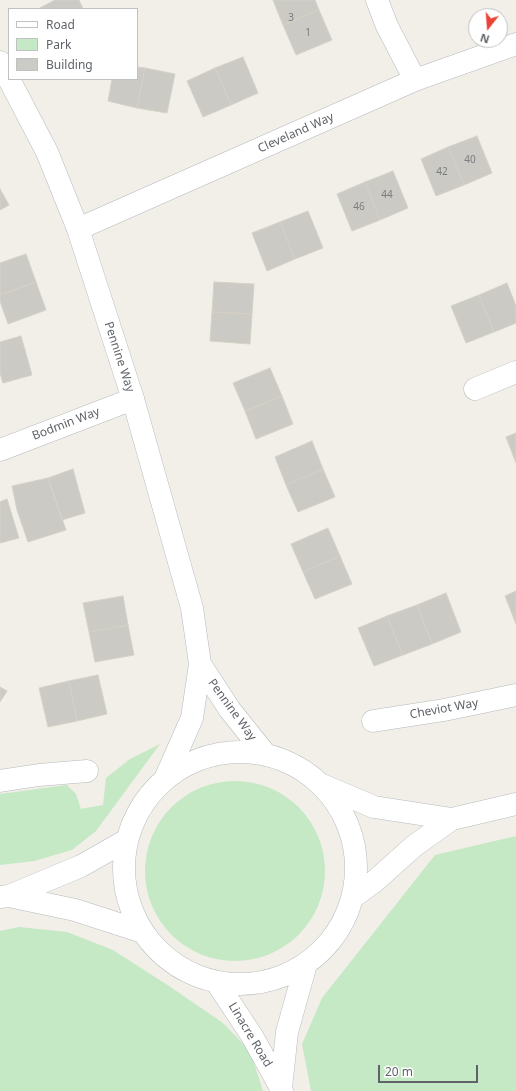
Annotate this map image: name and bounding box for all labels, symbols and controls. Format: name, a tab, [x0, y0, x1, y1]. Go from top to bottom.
legend	[8, 8, 138, 80]
north arrow	[468, 8, 508, 48]
house number: 3	[288, 12, 294, 24]
text: Road	[46, 16, 75, 33]
house number: 1	[305, 27, 311, 39]
text: N	[478, 31, 491, 47]
text: Park	[46, 36, 71, 53]
text: Building	[46, 56, 93, 73]
street label: Cleveland Way	[256, 110, 336, 156]
house number: 40	[464, 154, 476, 166]
house number: 42	[436, 166, 448, 178]
house number: 44	[381, 189, 393, 201]
house number: 46	[353, 201, 365, 213]
street label: Pennine Way	[101, 320, 137, 394]
street label: Bodmin Way	[30, 405, 102, 443]
street label: Pennine Way	[205, 676, 259, 744]
street label: Cheviot Way	[409, 696, 479, 722]
street label: Linacre Road	[225, 1000, 275, 1070]
scale bar	[380, 1057, 480, 1083]
text: 20 m	[385, 1063, 413, 1080]

